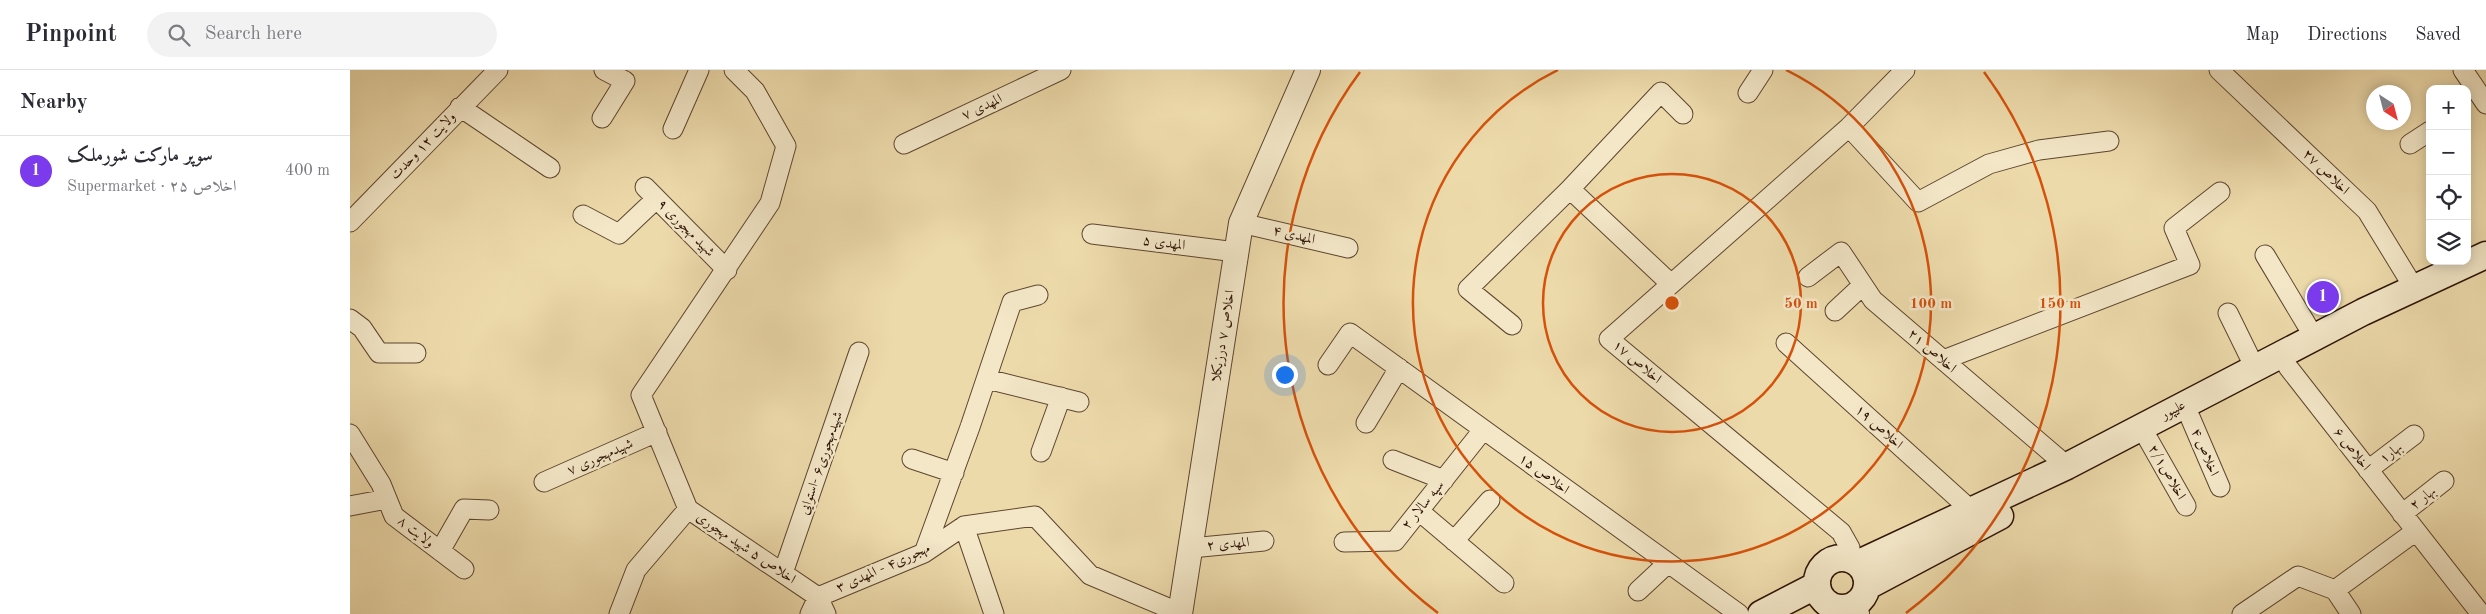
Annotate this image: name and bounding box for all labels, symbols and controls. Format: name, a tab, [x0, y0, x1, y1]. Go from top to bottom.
search box	[147, 12, 497, 57]
icon: search	[165, 21, 193, 49]
text: Pinpoint	[25, 23, 117, 47]
text: Search here	[205, 25, 302, 44]
text: Map	[2246, 26, 2279, 44]
text: Directions	[2307, 26, 2387, 44]
text: Saved	[2415, 26, 2461, 44]
north arrow	[2366, 85, 2411, 130]
map controls	[2426, 85, 2471, 265]
button: +	[2426, 85, 2471, 130]
text: Nearby	[20, 92, 88, 113]
street label: المهدی ۷	[960, 92, 1005, 123]
street label: ولایت ۱۲ وحدت	[388, 110, 459, 183]
button: −	[2426, 130, 2471, 175]
text: سوپر مارکت شورملک	[67, 147, 213, 166]
street label: اخلاص ۲۷	[2299, 147, 2352, 198]
text: 1	[31, 163, 41, 179]
text: 400 m	[285, 163, 330, 179]
button: locate	[2426, 175, 2471, 220]
text: Supermarket · اخلاص ۲۵	[67, 179, 236, 195]
street label: شهید مهجوری ۹	[653, 197, 717, 261]
button: layers	[2426, 220, 2471, 265]
street label: المهدی ۴	[1271, 223, 1316, 248]
street label: المهدی ۵	[1142, 233, 1186, 254]
pin: 1	[2307, 278, 2339, 316]
street label: اخلاص ۷ درزیکلا	[1208, 289, 1238, 383]
centre of rings	[1663, 294, 1681, 312]
text: 50 m	[1784, 297, 1818, 312]
text: 100 m	[1910, 297, 1952, 312]
text: 150 m	[2039, 297, 2081, 312]
street label: اخلاص ۲۱	[1905, 327, 1959, 376]
street label: اخلاص ۱۷	[1609, 338, 1664, 387]
your location	[1272, 362, 1298, 388]
street label: علیپور	[2157, 398, 2188, 425]
street label: اخلاص ۱۹	[1852, 402, 1905, 453]
street label: شهیدمهجوری۶ -استوایی	[797, 409, 847, 517]
street label: اخلاص ۶	[2330, 425, 2373, 474]
street label: اخلاص ۴	[2188, 426, 2221, 478]
street label: شهیدمهجوری ۷	[565, 436, 636, 480]
street label: بهار۱	[2377, 440, 2406, 468]
street label: اخلاص۲/۱	[2145, 442, 2188, 502]
street label: اخلاص ۱۵	[1516, 451, 1572, 498]
street label: سپه سالار ۲	[1399, 478, 1448, 533]
street label: بهار ۲	[2408, 484, 2440, 514]
street label: اخلاص ۵ شهید مهجوری	[693, 510, 798, 588]
street label: ولایت ۸	[395, 514, 437, 551]
street label: المهدی ۲	[1206, 535, 1250, 554]
street label: مهجوری۴ - المهدی ۳	[834, 541, 933, 597]

